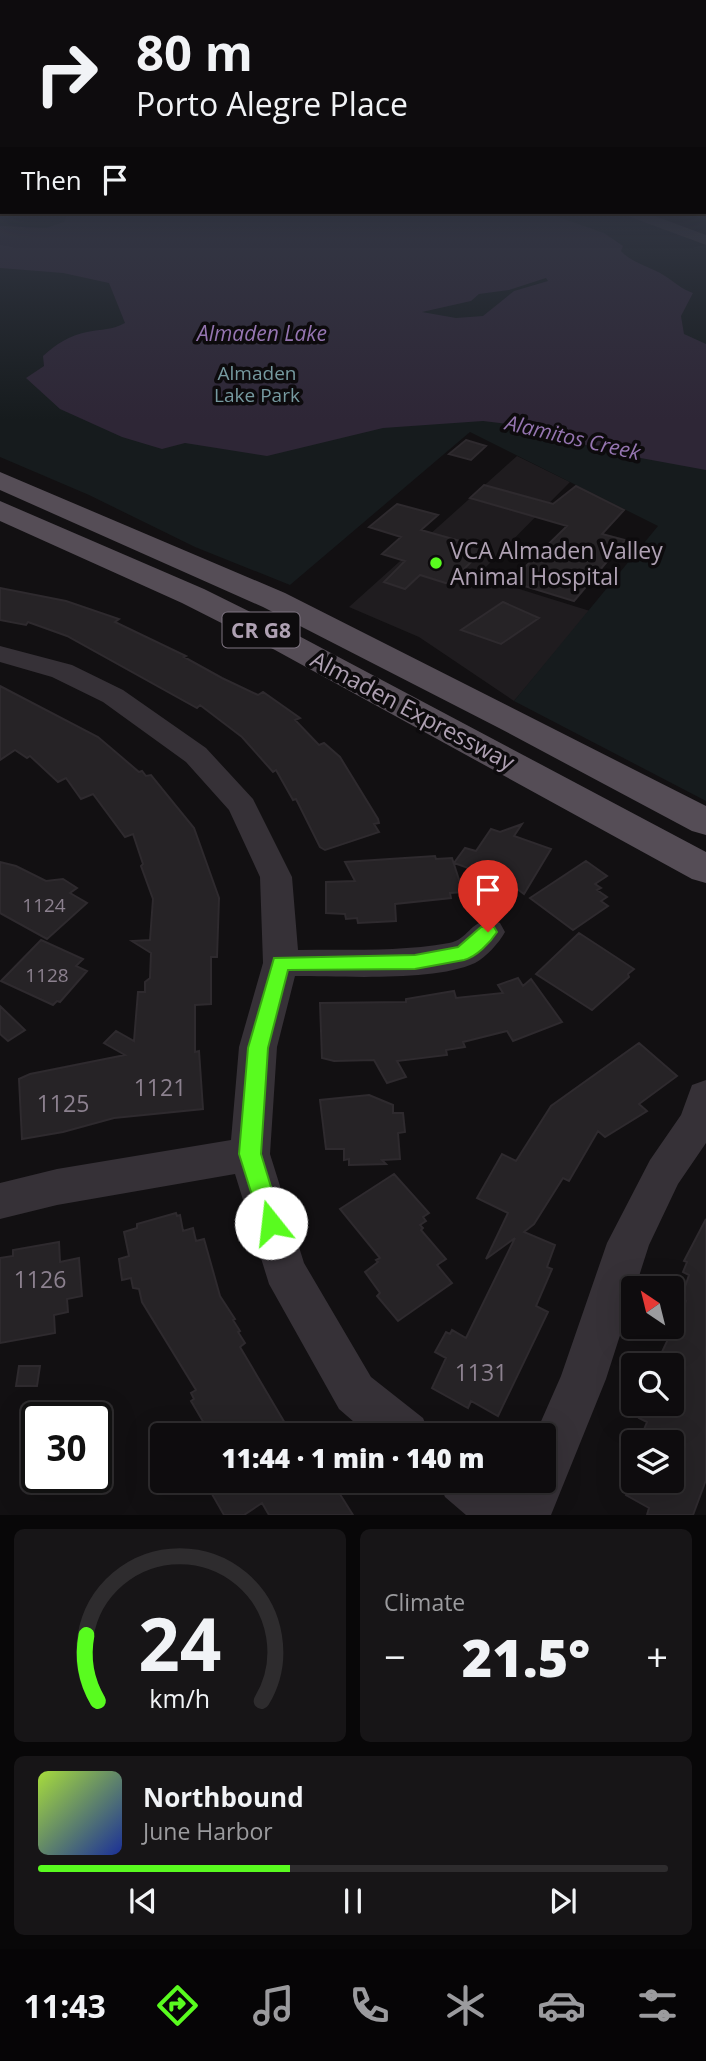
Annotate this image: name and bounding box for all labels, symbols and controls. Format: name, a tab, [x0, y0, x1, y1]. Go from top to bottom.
text: 80 m	[136, 19, 253, 85]
icon: right	[21, 28, 112, 119]
text: Porto Alegre Place	[136, 82, 408, 125]
icon: arrive	[96, 161, 134, 199]
text: Then	[21, 162, 82, 198]
water label: Almaden Lake	[195, 319, 327, 347]
park label: Almaden Lake Park	[214, 360, 300, 408]
water label: Alamitos Creek	[501, 407, 644, 466]
place label: VCA Almaden Valley Animal Hospital	[450, 534, 663, 592]
marker: VCA Almaden Valley Animal Hospital	[428, 555, 444, 571]
road number: CR G8	[222, 612, 300, 648]
street label: Almaden Expressway	[305, 643, 521, 778]
pin	[458, 860, 518, 932]
icon: arrive	[469, 871, 507, 909]
house number: 1124	[22, 892, 66, 918]
house number: 1128	[25, 962, 69, 988]
house number: 1121	[134, 1071, 186, 1103]
house number: 1125	[37, 1087, 89, 1119]
position arrow	[234, 1186, 308, 1260]
house number: 1126	[14, 1263, 66, 1295]
north arrow	[621, 1276, 684, 1339]
map controls	[621, 1276, 684, 1493]
button: search	[621, 1353, 684, 1416]
house number: 1131	[455, 1356, 507, 1388]
speed limit sign: 30	[21, 1402, 112, 1493]
button: layers	[621, 1430, 684, 1493]
text: 11:44 · 1 min · 140 m	[222, 1440, 484, 1476]
text: Climate	[384, 1586, 465, 1618]
text: 24	[138, 1594, 222, 1693]
text: 21.5°	[462, 1621, 590, 1692]
text: −	[384, 1630, 406, 1682]
text: +	[646, 1630, 668, 1682]
text: km/h	[150, 1681, 210, 1715]
text: Northbound	[143, 1779, 304, 1815]
text: June Harbor	[143, 1815, 273, 1847]
icon: previous	[124, 1882, 162, 1920]
icon: pause	[334, 1882, 372, 1920]
icon: next	[544, 1882, 582, 1920]
icon: directions	[153, 1981, 202, 2030]
icon: music	[249, 1981, 298, 2030]
icon: phone	[345, 1981, 394, 2030]
icon: climate	[441, 1981, 490, 2030]
icon: car	[537, 1981, 586, 2030]
icon: filters	[633, 1981, 682, 2030]
text: 11:43	[24, 1984, 106, 2027]

